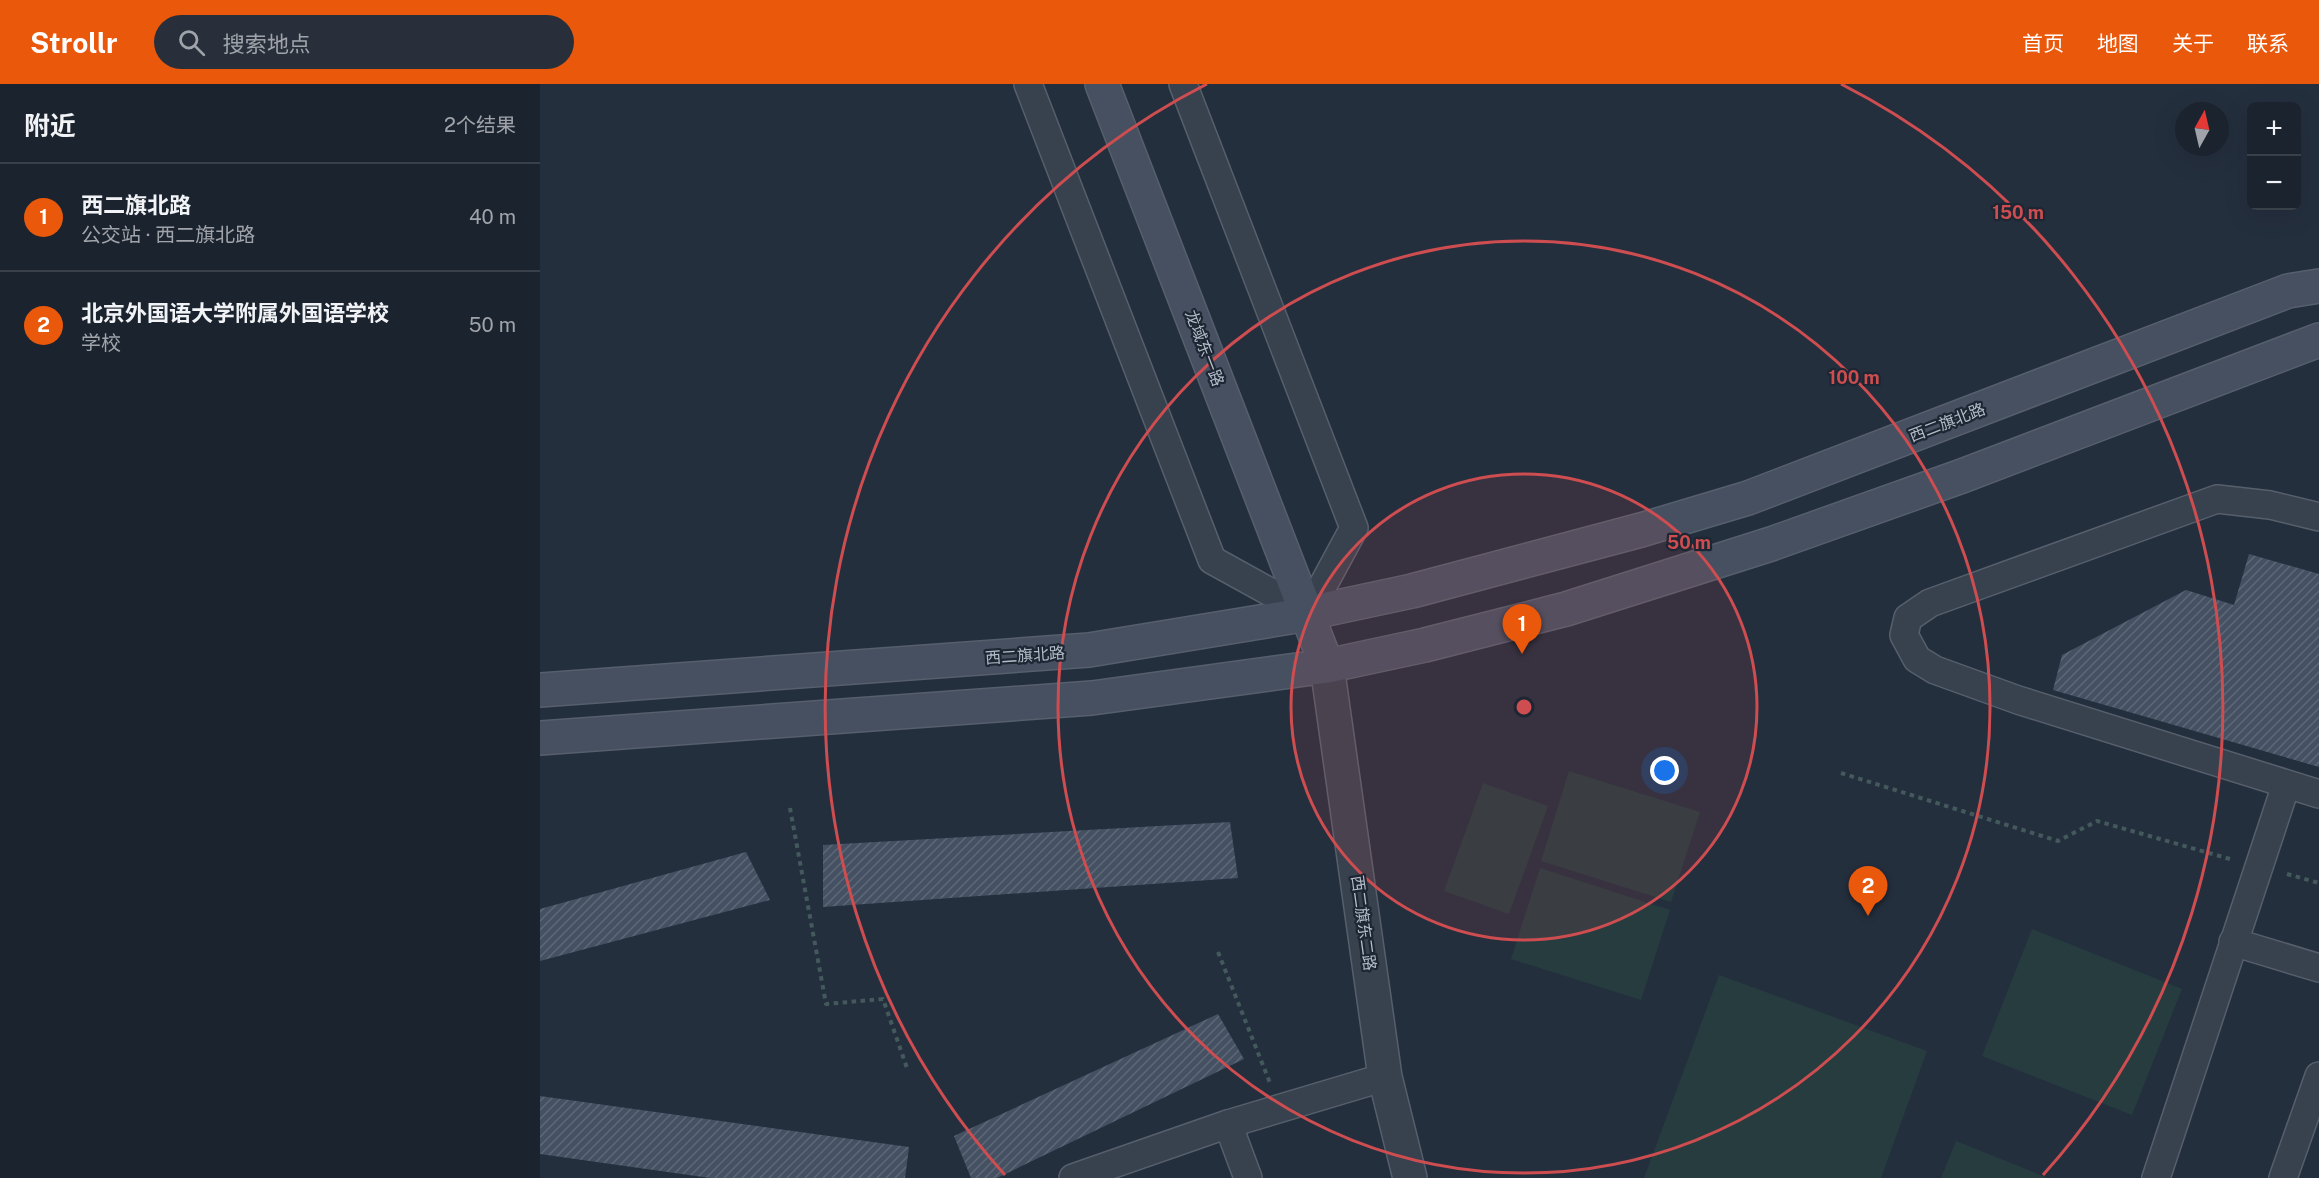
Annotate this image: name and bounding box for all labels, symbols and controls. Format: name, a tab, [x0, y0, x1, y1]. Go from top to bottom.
search box	[154, 15, 574, 69]
text: Strollr	[30, 26, 118, 59]
icon: search	[175, 26, 208, 59]
text: 搜索地点	[223, 31, 311, 57]
text: 首页	[2022, 31, 2064, 56]
text: 地图	[2097, 31, 2139, 56]
text: 关于	[2172, 31, 2214, 56]
text: 联系	[2247, 31, 2289, 56]
north arrow	[2175, 102, 2229, 156]
map controls	[2247, 102, 2301, 210]
button: +	[2247, 102, 2301, 156]
text: 附近	[24, 110, 76, 141]
text: 2个结果	[444, 113, 516, 137]
button: −	[2247, 156, 2301, 210]
text: 西二旗北路	[81, 192, 191, 218]
text: 150 m	[1992, 202, 2044, 223]
text: 1	[39, 205, 48, 229]
text: 40 m	[469, 205, 516, 229]
text: 公交站 · 西二旗北路	[81, 223, 255, 247]
text: 北京外国语大学附属外国语学校	[81, 300, 389, 326]
street label: 龙域东一路	[1181, 307, 1228, 389]
text: 2	[37, 313, 50, 337]
text: 50 m	[469, 313, 516, 337]
text: 学校	[81, 331, 121, 355]
text: 100 m	[1828, 367, 1880, 388]
street label: 西二旗北路	[1906, 399, 1988, 446]
text: 50 m	[1667, 532, 1711, 553]
pin: 1	[1502, 604, 1542, 654]
street label: 西二旗北路	[984, 643, 1066, 668]
centre of rings	[1514, 697, 1534, 717]
your location	[1650, 756, 1679, 785]
pin: 2	[1848, 866, 1888, 916]
street label: 西二旗东二路	[1347, 874, 1380, 972]

